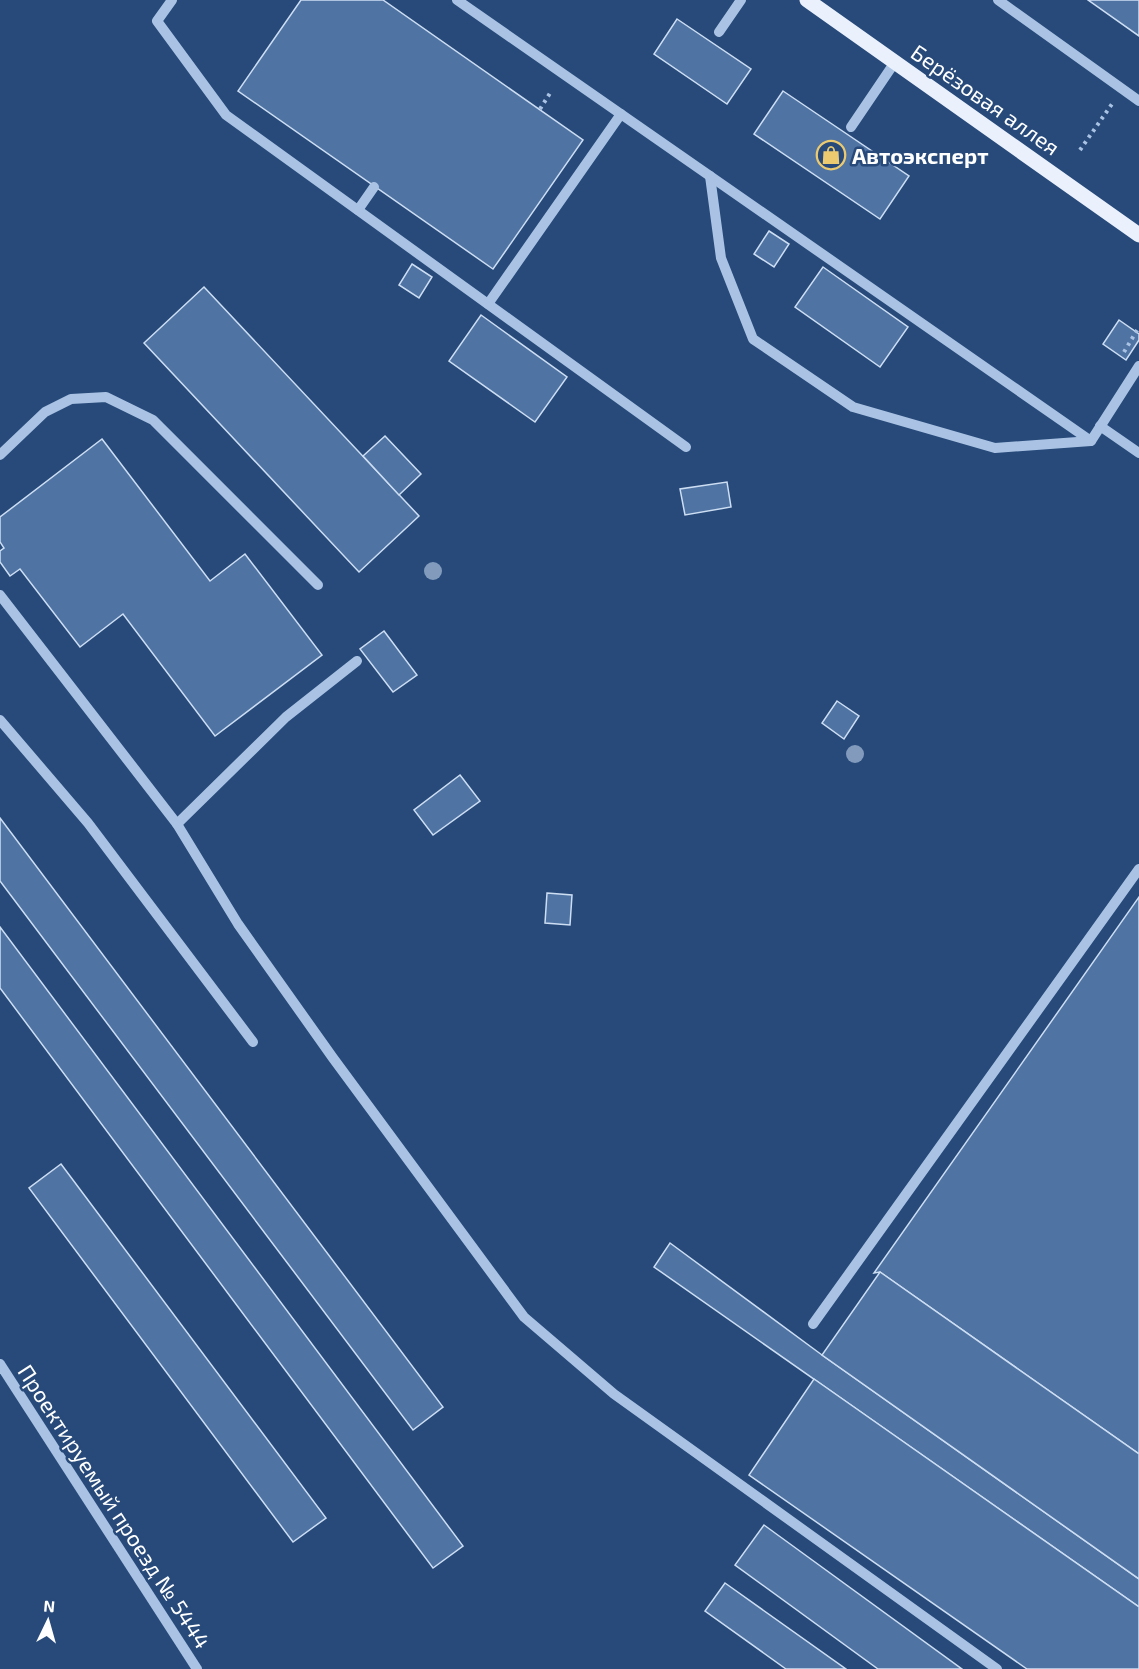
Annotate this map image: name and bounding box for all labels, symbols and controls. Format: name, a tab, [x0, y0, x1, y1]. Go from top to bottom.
street label: Берёзовая аллея	[907, 38, 1065, 160]
shop icon: Автоэксперт	[815, 139, 847, 171]
place label: Автоэксперт	[852, 142, 989, 168]
street label: Проектируемый проезд № 5444	[13, 1359, 217, 1653]
north arrow	[18, 1591, 78, 1651]
text: N	[43, 1596, 56, 1616]

